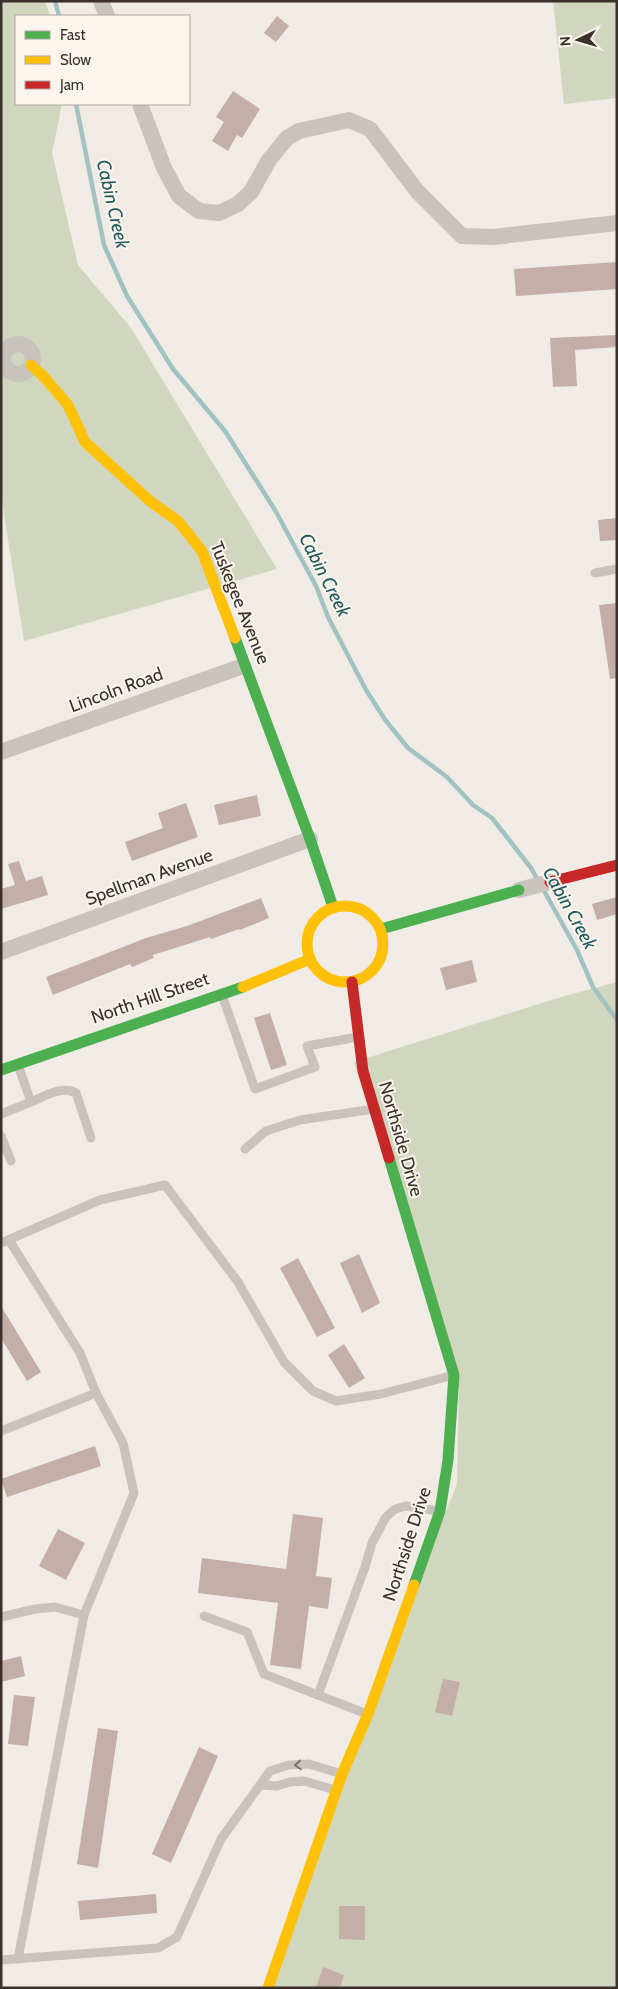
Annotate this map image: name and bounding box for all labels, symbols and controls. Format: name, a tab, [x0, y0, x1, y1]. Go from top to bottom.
legend	[15, 15, 190, 105]
north arrow	[553, 15, 603, 65]
text: Fast	[60, 26, 85, 44]
text: N	[556, 35, 574, 47]
text: Slow	[60, 51, 91, 69]
text: Jam	[59, 76, 84, 94]
water label: Cabin Creek	[92, 157, 135, 252]
water label: Cabin Creek	[294, 529, 356, 621]
street label: Tuskegee Avenue	[205, 538, 275, 668]
street label: Lincoln Road	[66, 663, 166, 717]
street label: Spellman Avenue	[82, 844, 216, 910]
water label: Cabin Creek	[538, 863, 602, 954]
street label: North Hill Street	[88, 968, 212, 1028]
street label: Northside Drive	[374, 1079, 428, 1199]
street label: Northside Drive	[378, 1484, 436, 1604]
one-way arrow	[293, 1759, 301, 1770]

